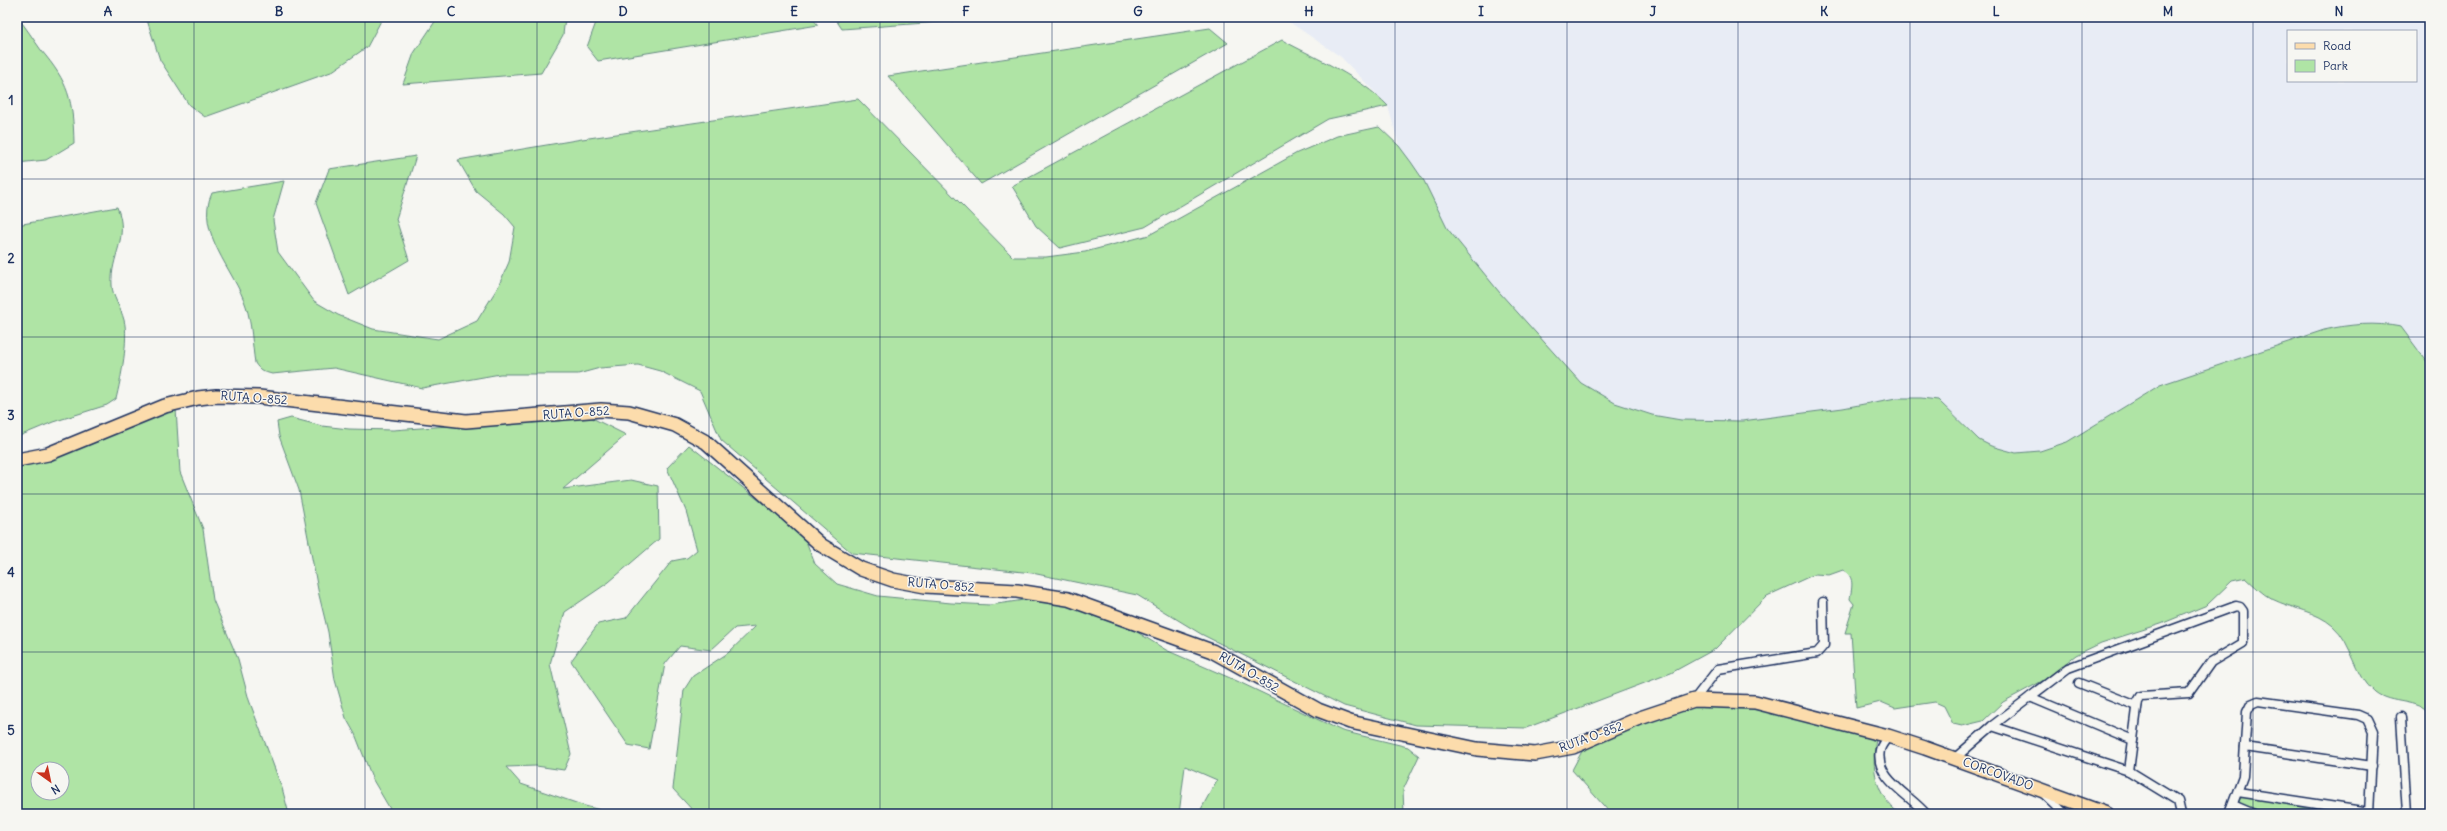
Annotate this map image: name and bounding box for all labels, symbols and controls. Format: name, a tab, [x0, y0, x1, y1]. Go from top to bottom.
text: A	[104, 3, 113, 20]
text: B	[275, 3, 284, 20]
text: C	[447, 3, 456, 20]
text: D	[618, 3, 628, 20]
text: E	[790, 3, 798, 20]
text: F	[962, 3, 970, 20]
text: G	[1133, 3, 1143, 20]
text: H	[1304, 3, 1314, 20]
text: I	[1478, 3, 1484, 20]
text: J	[1650, 3, 1657, 20]
text: K	[1820, 3, 1829, 20]
text: L	[1992, 3, 2000, 20]
text: M	[2163, 3, 2173, 20]
text: N	[2335, 3, 2343, 20]
legend	[2287, 30, 2417, 82]
text: Road	[2323, 38, 2351, 53]
text: Park	[2323, 58, 2348, 73]
text: 1	[8, 92, 14, 109]
text: 2	[7, 250, 15, 267]
street label: RUTA O-852	[220, 388, 288, 407]
street label: RUTA O-852	[542, 403, 610, 422]
text: 3	[7, 407, 15, 424]
text: 4	[7, 564, 15, 581]
street label: RUTA O-852	[907, 574, 975, 595]
street label: RUTA O-852	[1216, 648, 1282, 695]
street label: RUTA O-852	[1557, 718, 1625, 755]
text: 5	[7, 722, 15, 739]
street label: CORCOVADO	[1961, 754, 2036, 793]
north arrow	[30, 761, 70, 801]
text: N	[48, 781, 62, 797]

